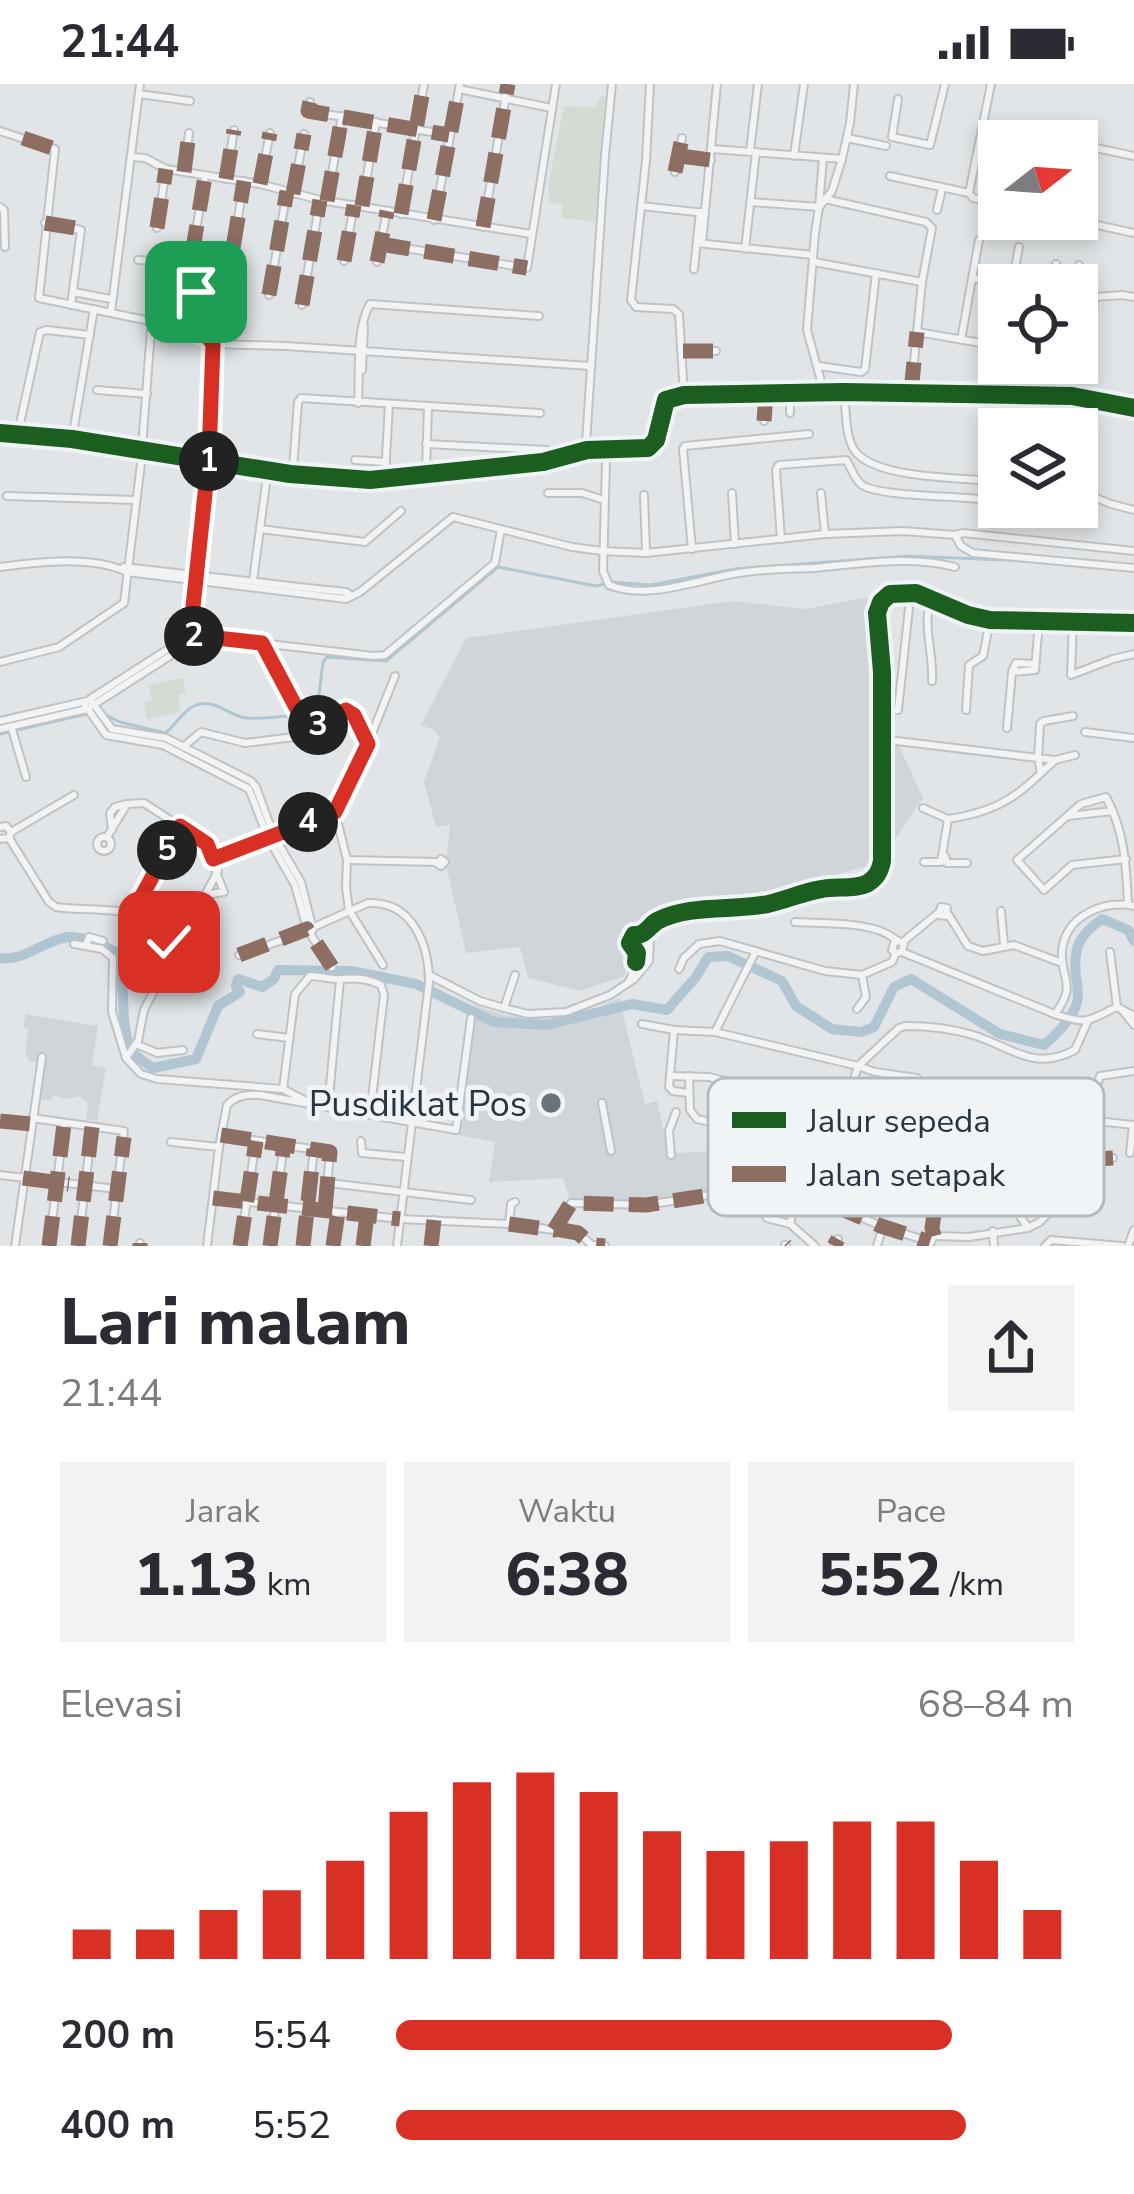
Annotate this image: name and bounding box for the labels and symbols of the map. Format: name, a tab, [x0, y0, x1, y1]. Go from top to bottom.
north arrow	[978, 120, 1098, 240]
pin	[145, 241, 247, 343]
pin: 1	[179, 431, 239, 491]
pin: 2	[164, 606, 224, 666]
pin: 3	[288, 695, 348, 755]
pin: 4	[278, 792, 338, 852]
pin: 5	[137, 820, 197, 880]
pin	[118, 891, 220, 993]
legend	[708, 1078, 1104, 1216]
place label: Pusdiklat Pos	[309, 1080, 527, 1129]
marker: Pusdiklat Pos	[538, 1090, 564, 1116]
text: Jalur sepeda	[806, 1099, 991, 1144]
text: Jalan setapak	[806, 1153, 1006, 1198]

